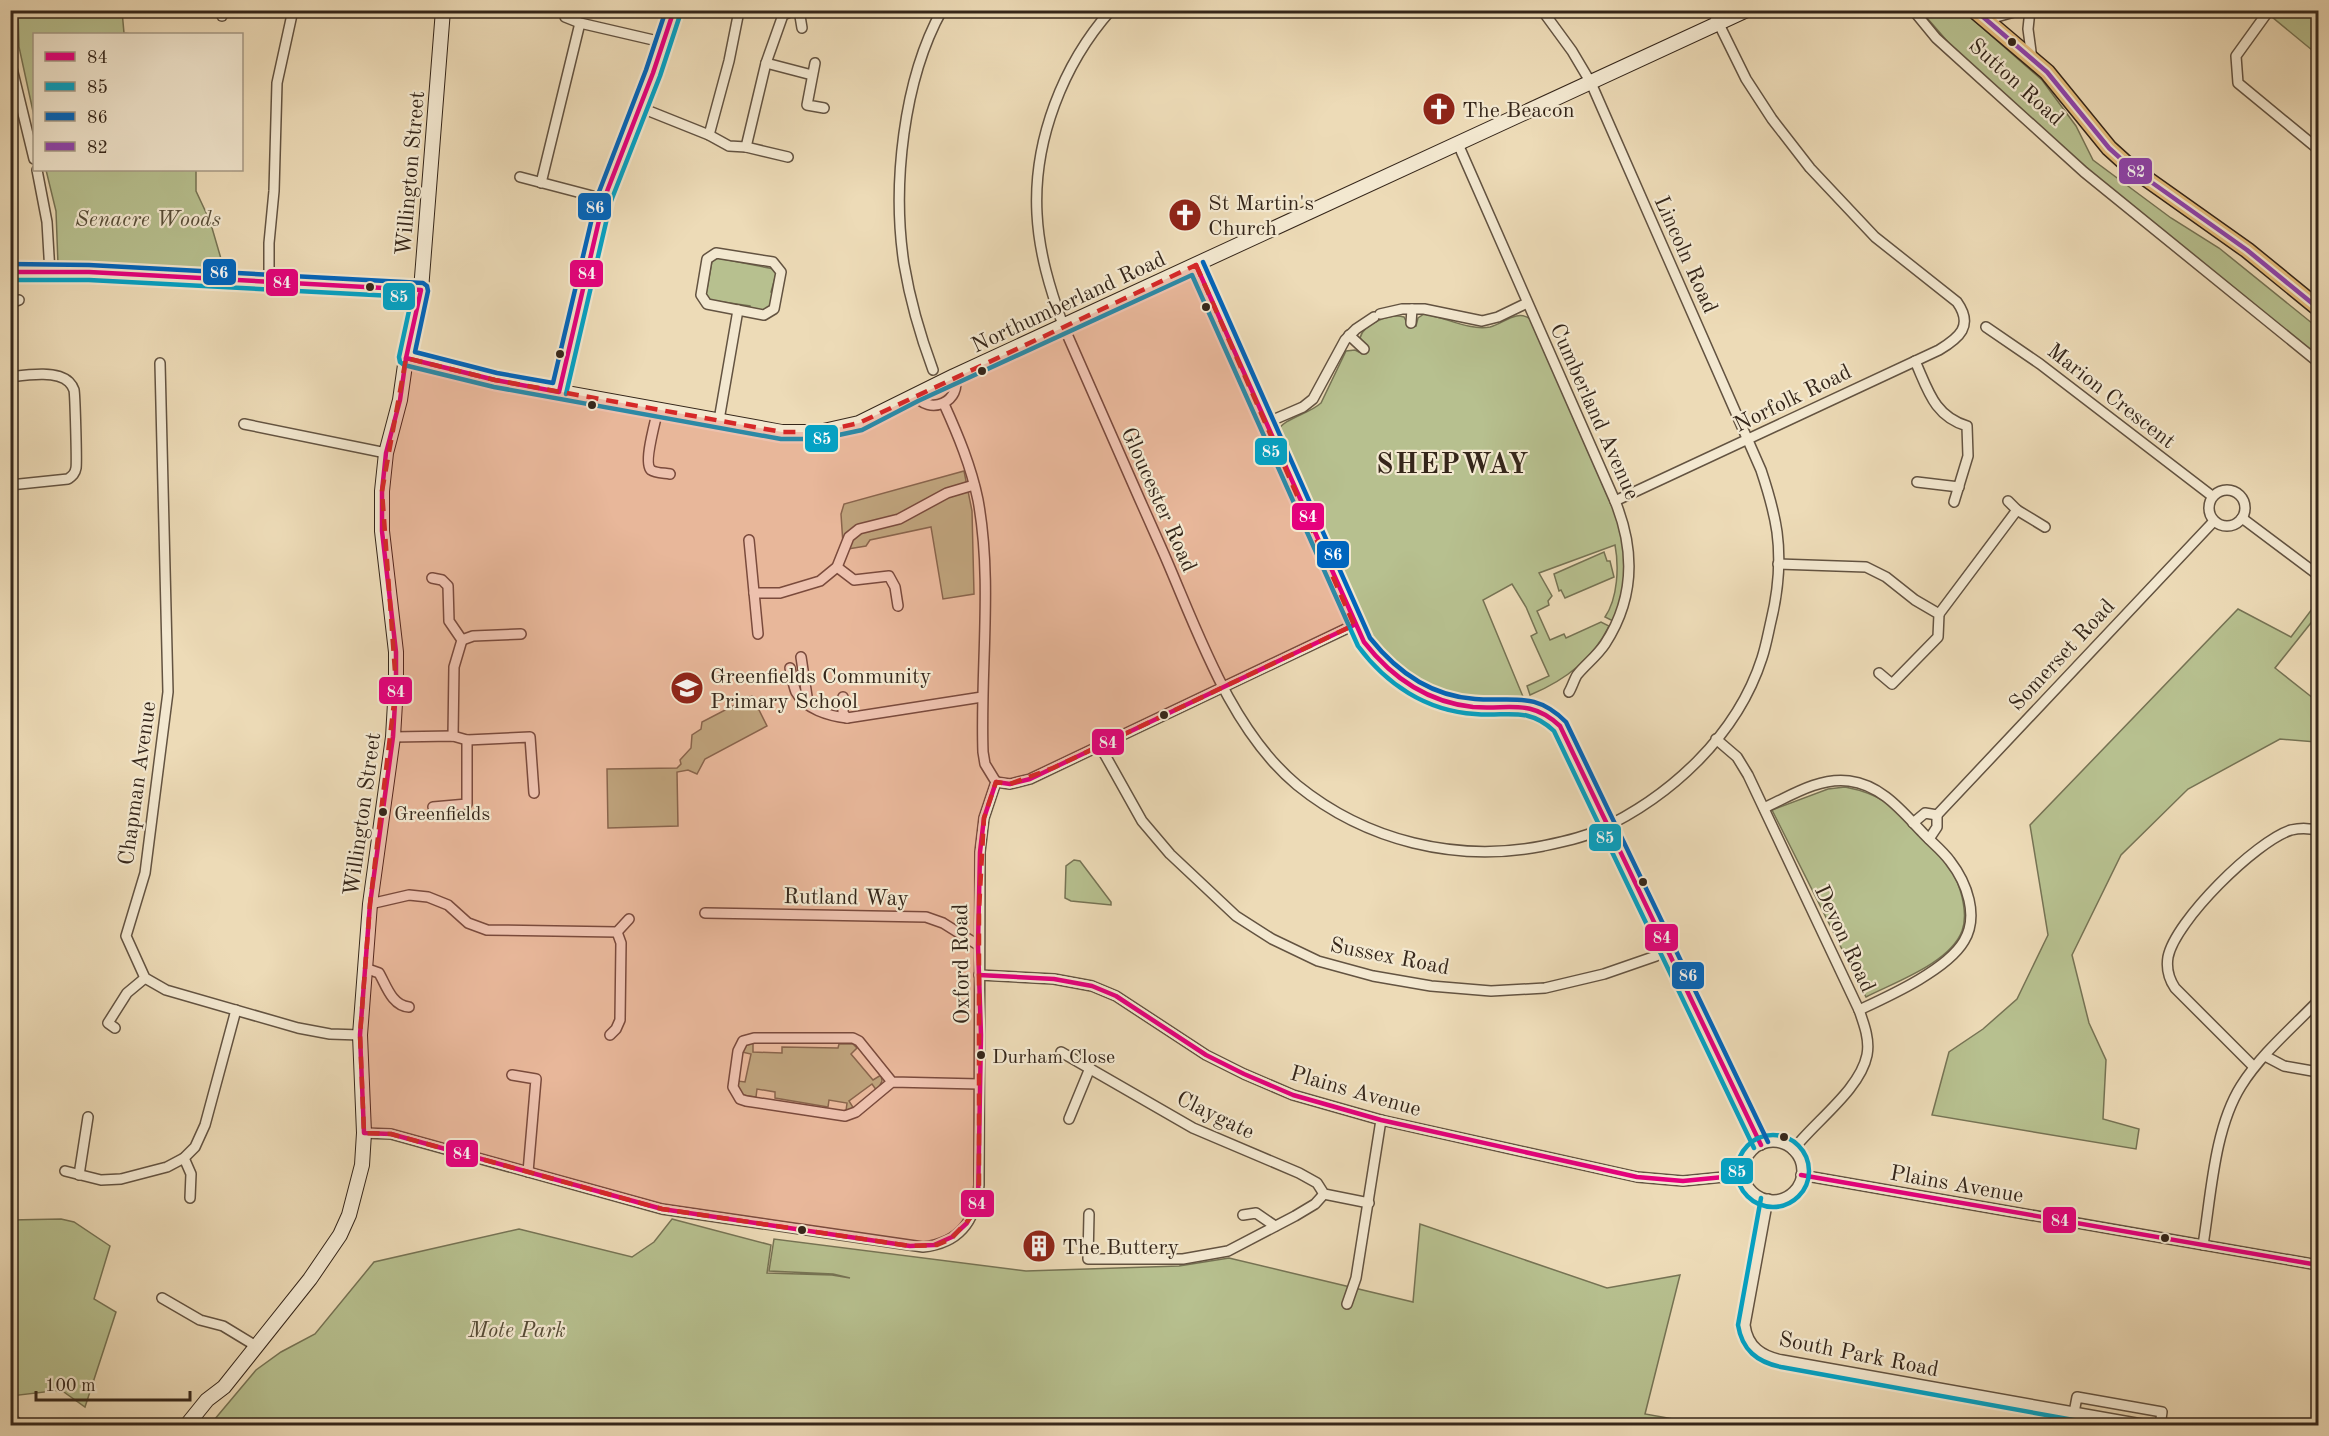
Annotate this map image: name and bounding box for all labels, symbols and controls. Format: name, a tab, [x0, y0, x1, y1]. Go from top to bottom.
legend	[33, 33, 243, 171]
street label: Sutton Road	[1964, 35, 2067, 130]
unlabelled marker	[2006, 36, 2018, 48]
text: 84	[87, 49, 108, 67]
text: 85	[87, 79, 108, 97]
street label: Willington Street	[393, 90, 429, 256]
church icon: The Beacon	[1421, 91, 1457, 127]
place label: The Beacon	[1462, 100, 1575, 122]
text: 86	[87, 109, 108, 127]
text: 82	[87, 139, 108, 157]
line badge: 82	[2118, 157, 2153, 185]
text: 82	[2127, 165, 2145, 181]
line badge: 86	[577, 192, 612, 221]
place label: St Martin's Church	[1208, 193, 1314, 240]
street label: Lincoln Road	[1649, 193, 1721, 317]
church icon: St Martin's Church	[1167, 197, 1203, 233]
text: 86	[586, 201, 604, 217]
park label: Senacre Woods	[75, 209, 221, 231]
street label: Northumberland Road	[968, 248, 1169, 357]
line badge: 86	[202, 258, 237, 286]
line badge: 84	[569, 259, 604, 288]
text: 86	[210, 266, 228, 282]
text: 84	[578, 267, 596, 283]
line badge: 84	[265, 268, 299, 297]
text: 84	[273, 276, 291, 292]
unlabelled marker	[364, 281, 376, 293]
line badge: 85	[382, 282, 416, 311]
text: 85	[390, 290, 408, 306]
unlabelled marker	[1200, 301, 1212, 313]
street label: Cumberland Avenue	[1545, 320, 1643, 503]
street label: Marion Crescent	[2043, 340, 2179, 453]
unlabelled marker	[554, 348, 566, 360]
street label: Norfolk Road	[1731, 361, 1855, 437]
unlabelled marker	[976, 365, 988, 377]
unlabelled marker	[586, 399, 598, 411]
line badge: 85	[804, 424, 839, 453]
street label: Gloucester Road	[1116, 424, 1200, 575]
text: 85	[813, 432, 831, 448]
line badge: 85	[1254, 437, 1288, 466]
text: 85	[1262, 445, 1280, 461]
district label: SHEPWAY	[1376, 452, 1530, 480]
line badge: 84	[1291, 502, 1325, 531]
text: 84	[1299, 510, 1317, 526]
line badge: 86	[1316, 540, 1350, 569]
text: 86	[1324, 548, 1342, 564]
street label: Somerset Road	[2005, 595, 2120, 715]
place label: Greenfields Community Primary School	[710, 666, 932, 713]
school or university icon: Greenfields Community Primary School	[669, 670, 705, 706]
line badge: 84	[378, 676, 413, 705]
text: 84	[387, 685, 405, 701]
street label: Chapman Avenue	[116, 700, 160, 867]
unlabelled marker	[1158, 709, 1170, 721]
line badge: 84	[1091, 728, 1125, 756]
street label: Willington Street	[341, 731, 385, 898]
text: 84	[1099, 736, 1117, 752]
place label: Greenfields	[394, 805, 490, 825]
marker: Greenfields	[377, 806, 389, 818]
line badge: 85	[1588, 823, 1622, 852]
text: 85	[1596, 831, 1614, 847]
unlabelled marker	[1637, 876, 1649, 888]
street label: Devon Road	[1810, 882, 1879, 996]
street label: Rutland Way	[783, 886, 909, 910]
street label: Oxford Road	[950, 903, 974, 1024]
line badge: 84	[1644, 923, 1679, 952]
text: 84	[1653, 931, 1671, 947]
street label: Sussex Road	[1328, 935, 1451, 979]
line badge: 86	[1671, 961, 1705, 990]
text: 86	[1679, 969, 1697, 985]
place label: Durham Close	[992, 1048, 1115, 1068]
marker: Durham Close	[975, 1049, 987, 1061]
street label: Plains Avenue	[1287, 1063, 1423, 1121]
street label: Claygate	[1173, 1088, 1257, 1144]
unlabelled marker	[1778, 1131, 1790, 1143]
line badge: 84	[445, 1139, 479, 1168]
text: 84	[453, 1147, 471, 1163]
line badge: 85	[1720, 1157, 1754, 1185]
street label: Plains Avenue	[1888, 1162, 2025, 1208]
text: 85	[1728, 1165, 1746, 1181]
line badge: 84	[960, 1189, 995, 1218]
text: 84	[968, 1197, 986, 1213]
line badge: 84	[2042, 1206, 2077, 1234]
text: 84	[2051, 1214, 2069, 1230]
unlabelled marker	[796, 1224, 808, 1236]
building icon: The Buttery	[1021, 1228, 1057, 1264]
unlabelled marker	[2159, 1232, 2171, 1244]
place label: The Buttery	[1062, 1237, 1179, 1259]
park label: Mote Park	[467, 1320, 566, 1342]
street label: South Park Road	[1777, 1329, 1941, 1381]
scale bar	[36, 1364, 190, 1402]
text: 100 m	[45, 1377, 96, 1395]

